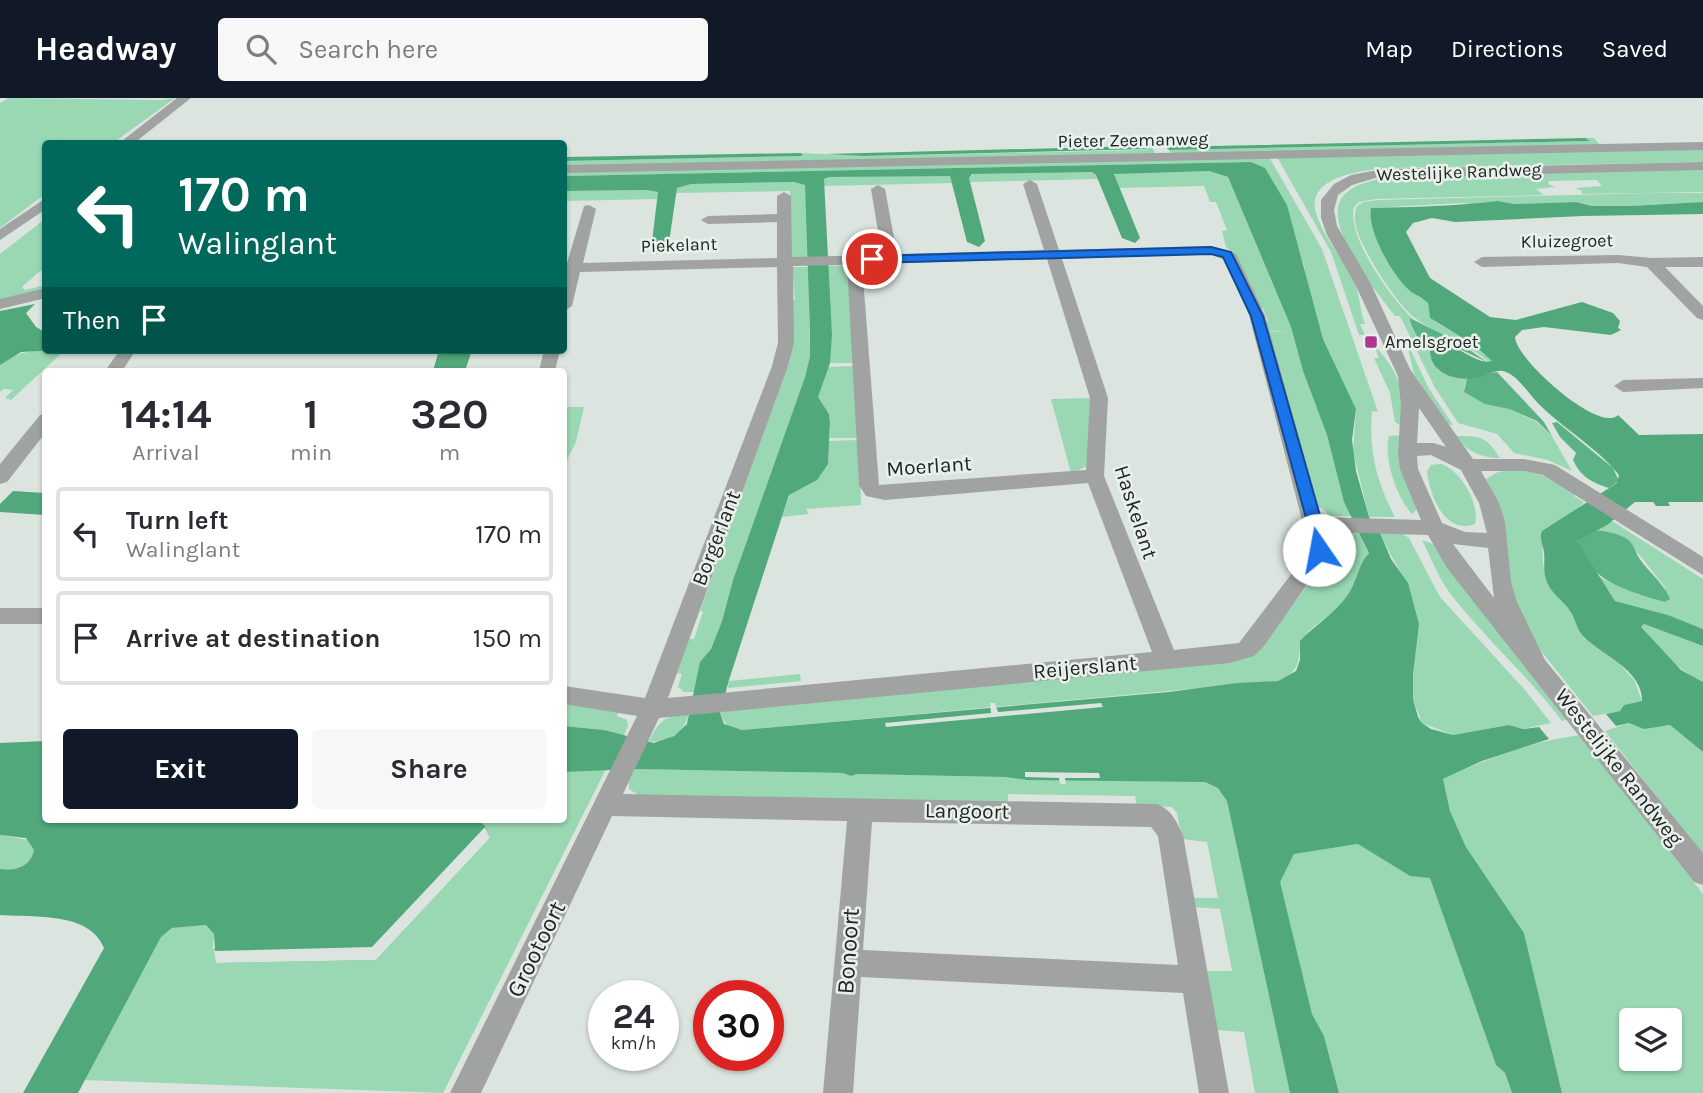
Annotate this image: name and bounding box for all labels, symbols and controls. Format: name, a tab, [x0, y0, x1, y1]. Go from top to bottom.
search box	[218, 18, 708, 81]
text: Headway	[35, 30, 176, 68]
icon: search	[242, 30, 280, 68]
text: Search here	[298, 34, 438, 65]
text: Map	[1365, 35, 1413, 63]
text: Directions	[1451, 35, 1564, 63]
text: Saved	[1602, 35, 1668, 63]
street label: Pieter Zeemanweg	[1058, 128, 1208, 152]
street label: Westelijke Randweg	[1376, 158, 1542, 186]
text: 170 m	[178, 166, 310, 223]
icon: left	[63, 168, 154, 259]
text: Walinglant	[178, 225, 337, 262]
pin	[842, 229, 902, 289]
street label: Kluizegroet	[1521, 229, 1614, 253]
street label: Piekelant	[640, 233, 718, 257]
icon: arrive	[853, 240, 891, 278]
icon: arrive	[135, 301, 173, 339]
text: Then	[63, 305, 121, 336]
place label: Amelsgroet	[1385, 331, 1479, 353]
marker: Amelsgroet	[1363, 334, 1379, 350]
text: 14:14	[120, 389, 212, 439]
text: 1	[304, 389, 319, 439]
text: 320	[411, 389, 489, 439]
text: Arrival	[132, 439, 200, 466]
text: min	[290, 439, 332, 466]
text: m	[439, 439, 460, 466]
street label: Moerlant	[885, 451, 973, 481]
street label: Haskelant	[1110, 462, 1162, 562]
street label: Borgerlant	[687, 487, 745, 589]
text: Turn left	[126, 505, 228, 536]
position arrow	[1282, 513, 1356, 587]
icon: left	[67, 515, 105, 553]
text: 170 m	[475, 519, 542, 550]
text: Walinglant	[126, 536, 240, 563]
icon: arrive	[67, 619, 105, 657]
text: Arrive at destination	[126, 623, 380, 654]
text: 150 m	[473, 623, 542, 654]
street label: Reijerslant	[1032, 651, 1138, 683]
street label: Westelijke Randweg	[1550, 684, 1688, 850]
button: Exit	[63, 729, 298, 809]
button: Share	[312, 729, 546, 809]
street label: Langoort	[925, 798, 1009, 824]
street label: Grootoort	[501, 896, 571, 1002]
street label: Bonoort	[831, 907, 865, 995]
speed limit sign: 30	[693, 980, 784, 1071]
text: 24	[613, 996, 655, 1037]
map controls	[1619, 1008, 1682, 1071]
button: layers	[1619, 1008, 1682, 1071]
text: km/h	[611, 1032, 656, 1054]

